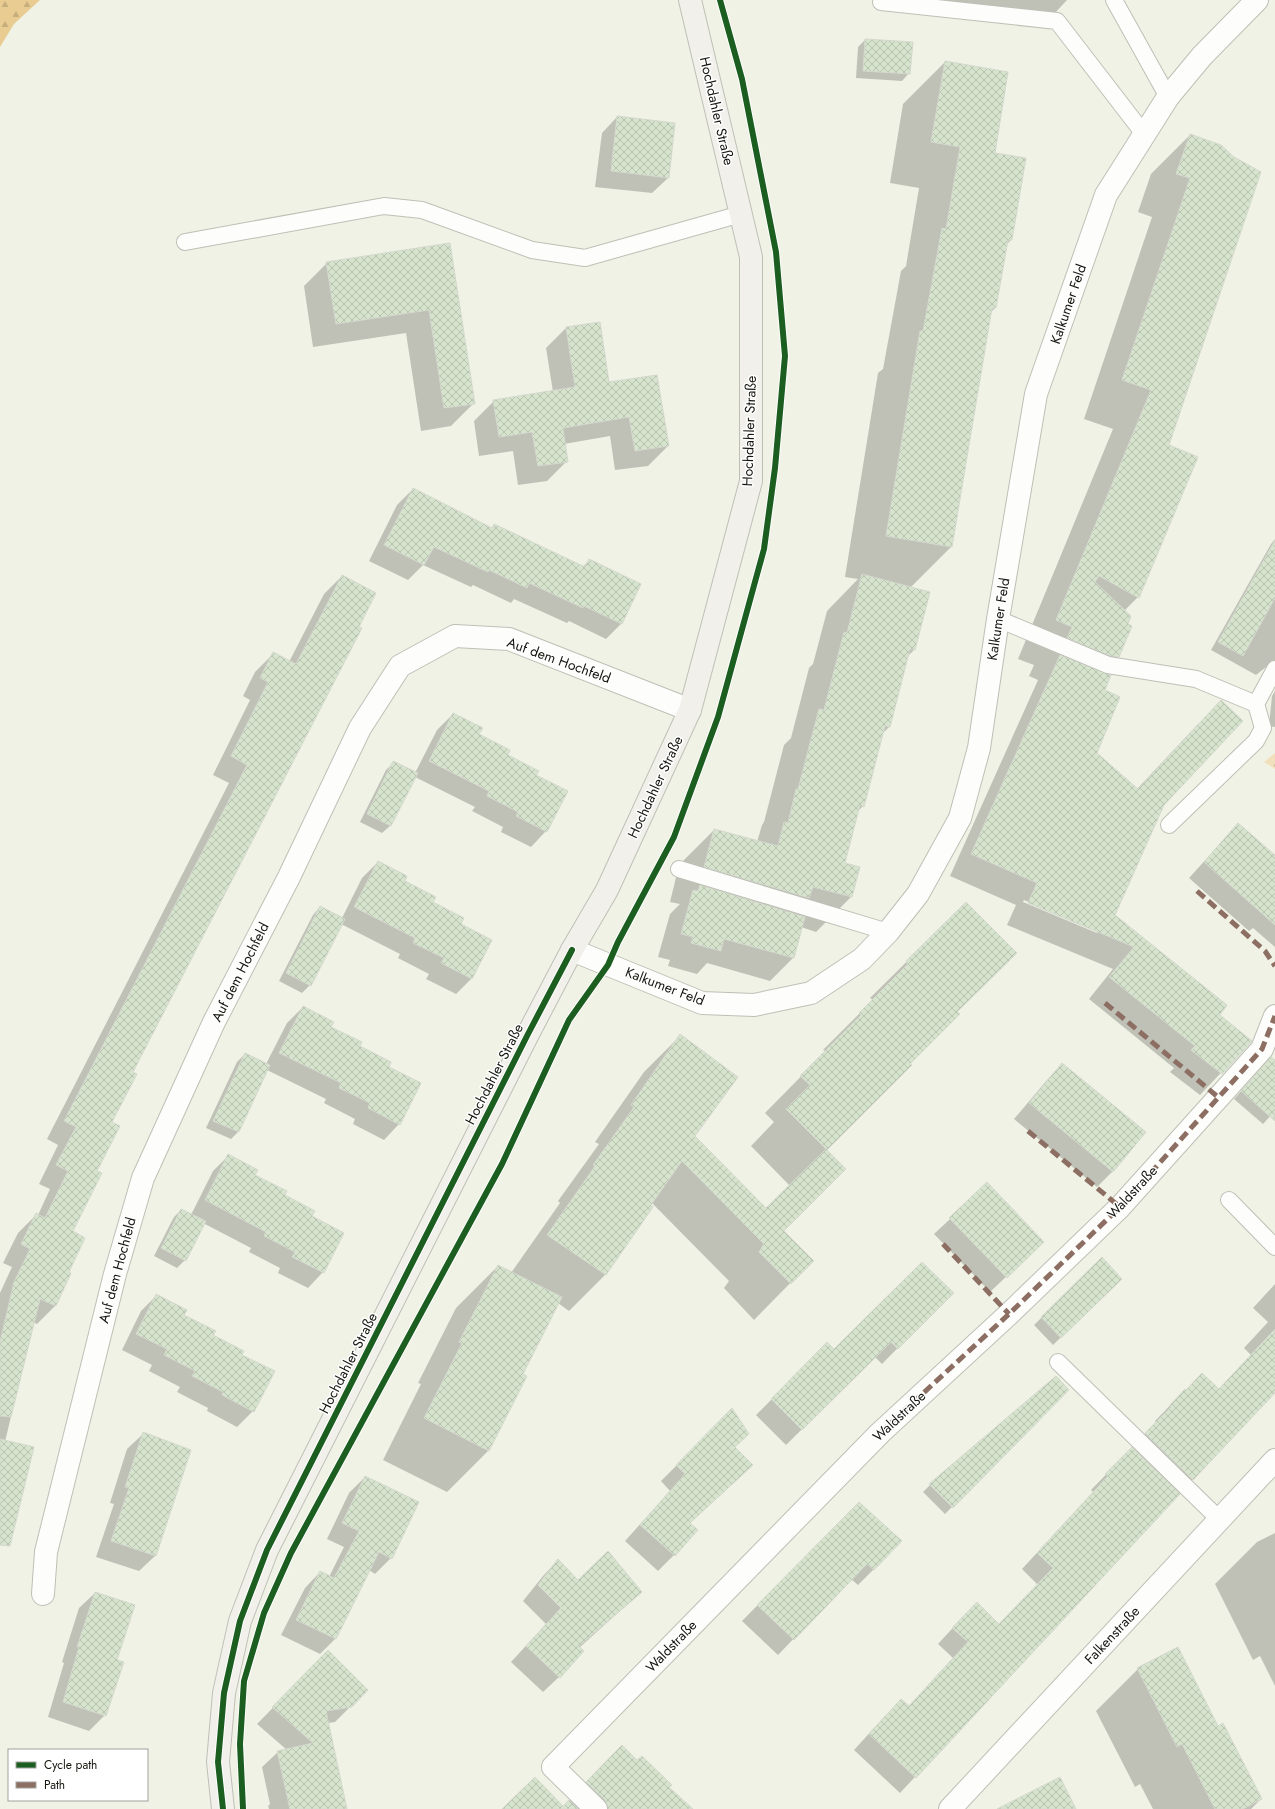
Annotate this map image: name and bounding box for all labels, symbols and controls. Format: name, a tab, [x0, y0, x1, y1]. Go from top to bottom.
street label: Hochdahler Straße	[695, 55, 739, 167]
street label: Kalkumer Feld	[1045, 261, 1091, 347]
street label: Hochdahler Straße	[737, 375, 761, 487]
street label: Kalkumer Feld	[982, 576, 1014, 662]
street label: Auf dem Hochfeld	[504, 632, 614, 688]
street label: Hochdahler Straße	[623, 733, 687, 841]
street label: Auf dem Hochfeld	[206, 919, 274, 1025]
street label: Kalkumer Feld	[623, 962, 707, 1010]
street label: Hochdahler Straße	[460, 1020, 528, 1128]
street label: Waldstraße	[1102, 1161, 1162, 1223]
street label: Auf dem Hochfeld	[93, 1215, 141, 1325]
street label: Hochdahler Straße	[314, 1309, 382, 1417]
street label: Waldstraße	[868, 1386, 930, 1446]
street label: Falkenstraße	[1080, 1602, 1144, 1668]
street label: Waldstraße	[641, 1615, 701, 1677]
legend	[8, 1749, 148, 1801]
text: Cycle path	[44, 1756, 97, 1774]
text: Path	[44, 1776, 65, 1794]

